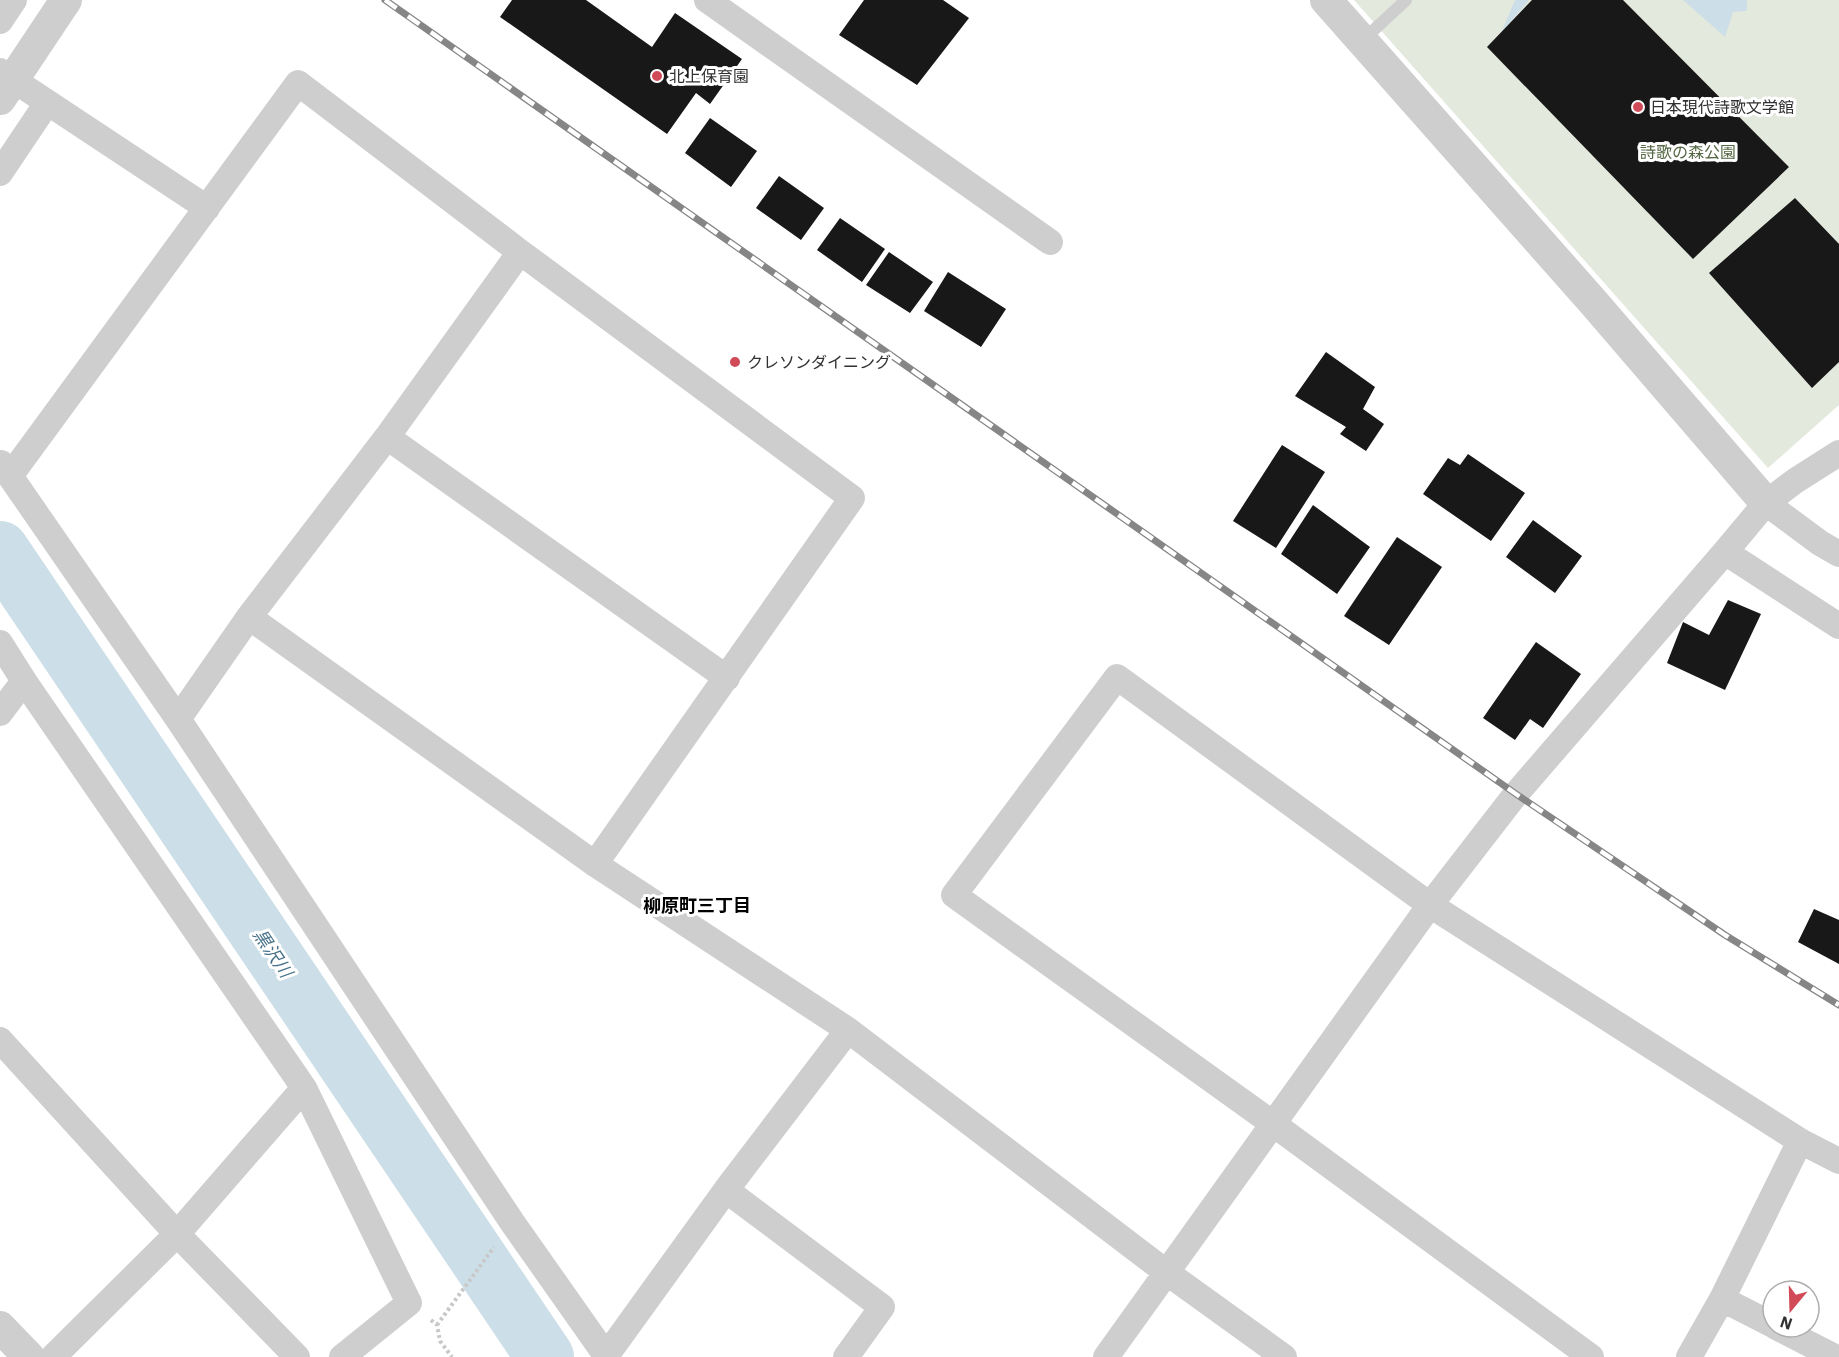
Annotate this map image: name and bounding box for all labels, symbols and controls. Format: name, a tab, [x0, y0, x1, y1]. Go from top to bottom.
place label: 北上保育園	[669, 66, 749, 86]
marker: 北上保育園	[650, 69, 664, 83]
place label: 日本現代詩歌文学館	[1650, 97, 1794, 117]
marker: 日本現代詩歌文学館	[1631, 100, 1645, 114]
park label: 詩歌の森公園	[1640, 142, 1736, 162]
place label: クレソンダイニング	[747, 352, 891, 372]
marker: クレソンダイニング	[728, 355, 742, 369]
district label: 柳原町三丁目	[643, 894, 751, 917]
water label: 黒沢川	[248, 924, 299, 983]
north arrow	[1761, 1279, 1821, 1339]
text: N	[1777, 1312, 1795, 1335]

